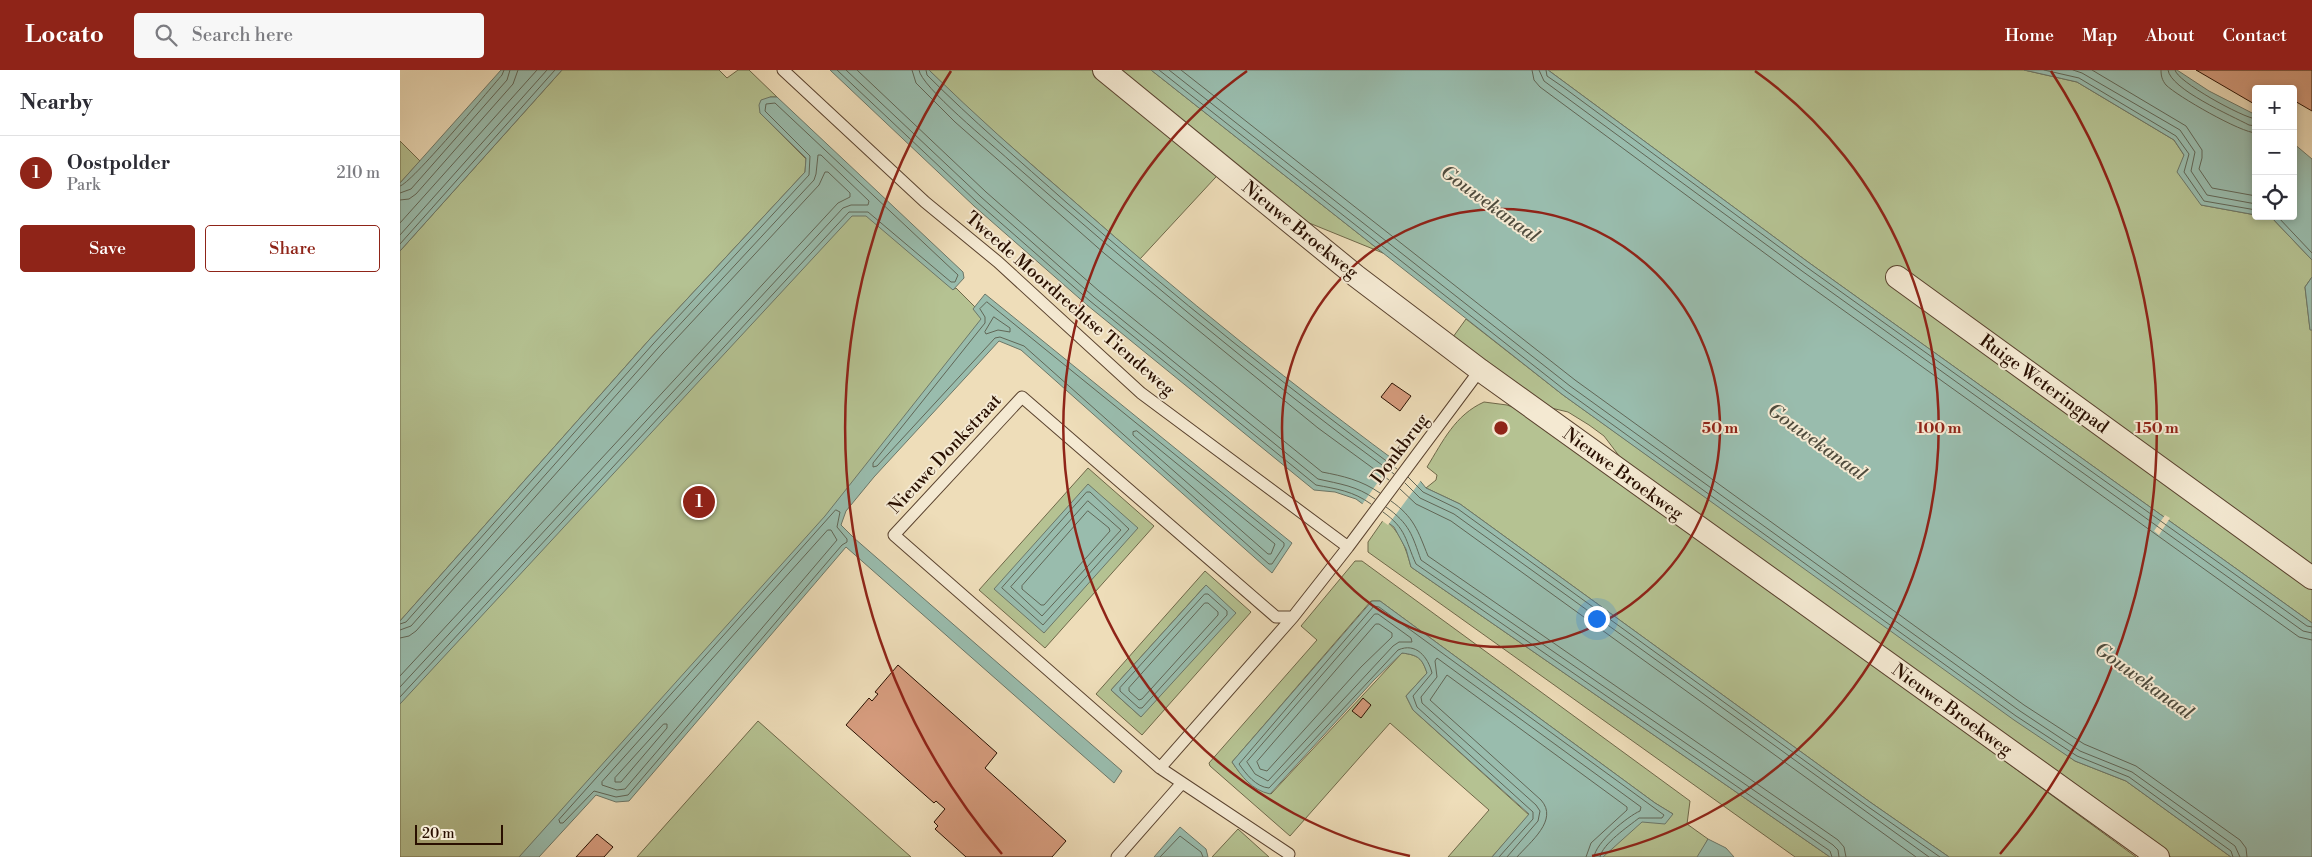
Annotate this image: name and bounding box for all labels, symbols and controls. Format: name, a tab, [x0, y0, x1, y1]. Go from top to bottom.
search box	[134, 13, 484, 58]
text: Locato	[25, 20, 104, 50]
icon: search	[152, 21, 180, 49]
text: Search here	[192, 23, 293, 47]
text: Home	[2005, 24, 2054, 47]
text: Map	[2082, 24, 2118, 47]
text: About	[2146, 24, 2195, 47]
text: Contact	[2223, 24, 2287, 47]
map controls	[2252, 85, 2297, 220]
button: +	[2252, 85, 2297, 130]
text: Nearby	[20, 90, 93, 116]
button: −	[2252, 130, 2297, 175]
text: Oostpolder	[67, 151, 170, 175]
water label: Gouwekanaal	[1436, 160, 1544, 248]
text: 1	[32, 163, 40, 183]
text: 210 m	[336, 163, 380, 183]
text: Park	[67, 175, 100, 195]
button: locate	[2252, 175, 2297, 220]
street label: Nieuwe Broekweg	[1237, 176, 1363, 284]
street label: Tweede Moordrechtse Tiendeweg	[960, 207, 1180, 402]
button: Save	[20, 225, 195, 272]
button: Share	[205, 225, 380, 272]
street label: Ruige Weteringpad	[1975, 329, 2114, 439]
street label: Nieuwe Donkstraat	[884, 389, 1007, 519]
water label: Gouwekanaal	[1763, 398, 1871, 486]
street label: Donkbrug	[1366, 409, 1434, 489]
centre of rings	[1492, 419, 1510, 437]
text: 50 m	[1702, 419, 1738, 438]
text: 100 m	[1917, 419, 1962, 438]
text: 150 m	[2135, 419, 2179, 438]
street label: Nieuwe Broekweg	[1558, 423, 1688, 526]
pin: 1	[683, 483, 715, 521]
your location	[1584, 606, 1610, 632]
water label: Gouwekanaal	[2090, 637, 2198, 725]
street label: Nieuwe Broekweg	[1887, 659, 2017, 762]
scale bar	[415, 822, 502, 845]
text: 20 m	[422, 825, 454, 843]

